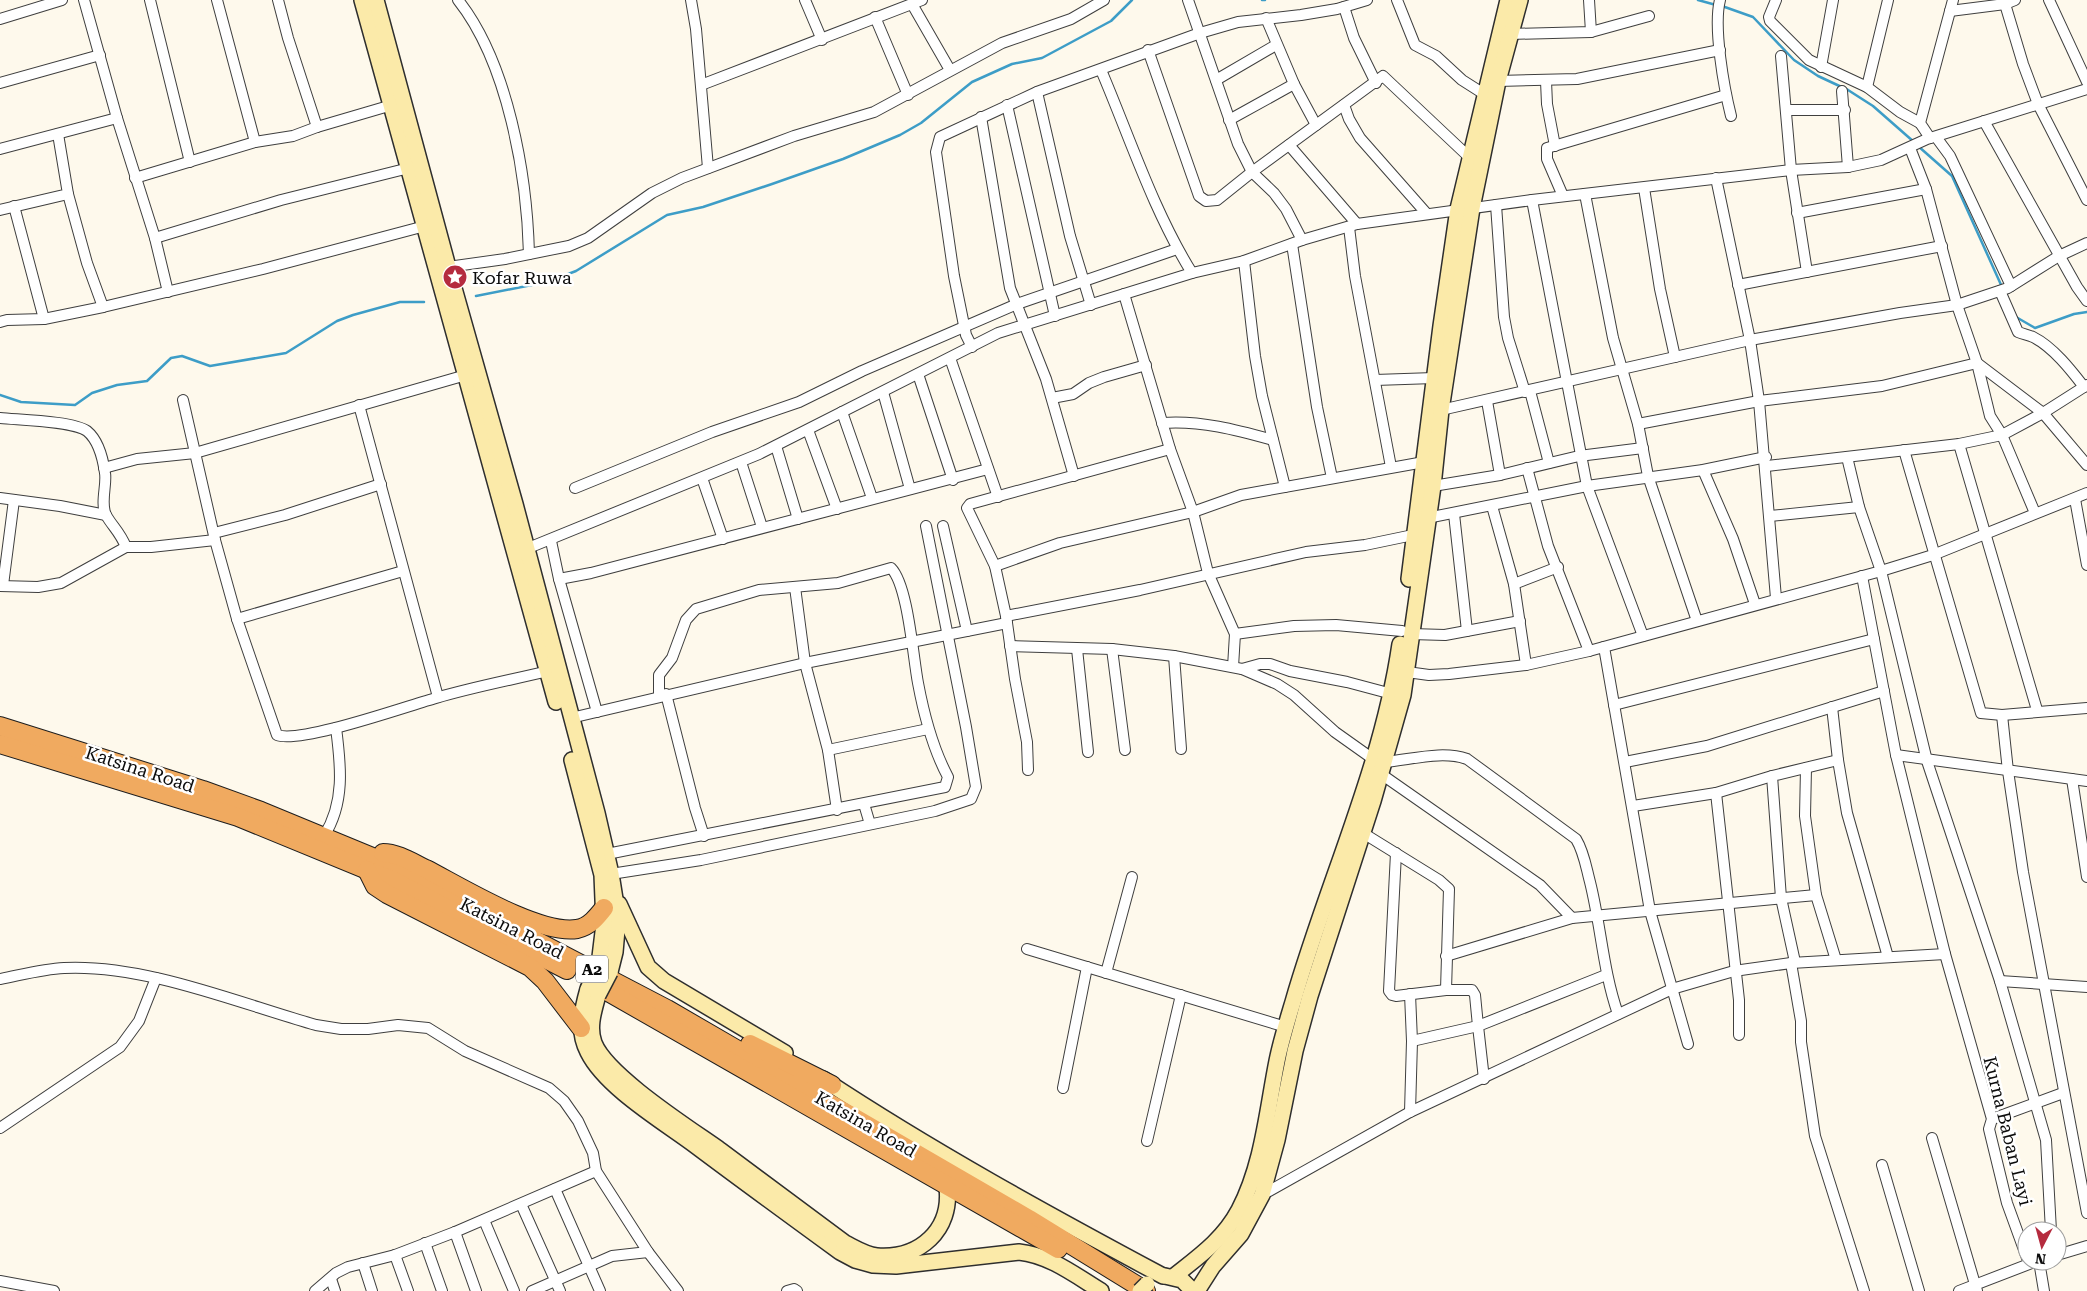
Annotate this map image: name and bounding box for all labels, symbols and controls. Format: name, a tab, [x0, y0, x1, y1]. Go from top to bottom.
place icon: Kofar Ruwa	[442, 264, 468, 290]
place label: Kofar Ruwa	[472, 267, 572, 288]
street label: Katsina Road	[83, 741, 198, 797]
street label: Katsina Road	[457, 893, 568, 963]
road number: A2	[576, 956, 608, 982]
street label: Kurna Baban Layi	[1979, 1054, 2037, 1208]
street label: Katsina Road	[812, 1087, 921, 1162]
north arrow	[2017, 1221, 2067, 1271]
text: N	[2034, 1250, 2047, 1267]

